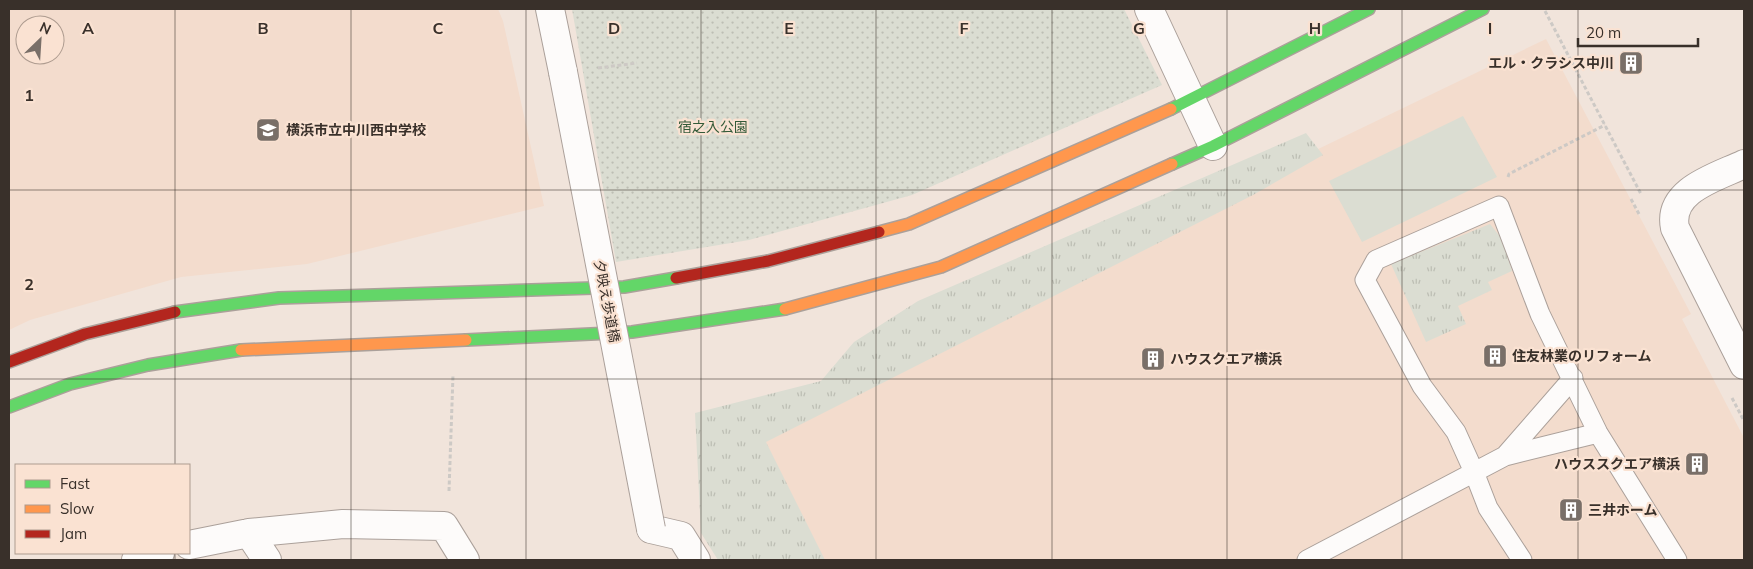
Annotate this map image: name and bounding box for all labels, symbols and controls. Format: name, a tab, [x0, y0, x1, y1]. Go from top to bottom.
north arrow	[15, 15, 65, 65]
scale bar	[1578, 15, 1698, 47]
text: N	[37, 18, 54, 39]
text: A	[82, 18, 94, 38]
text: B	[257, 18, 269, 38]
text: C	[433, 18, 444, 38]
text: D	[608, 18, 620, 38]
text: E	[784, 18, 794, 38]
text: F	[959, 18, 969, 38]
text: G	[1133, 18, 1145, 38]
text: H	[1309, 18, 1321, 38]
text: I	[1488, 18, 1492, 38]
text: 20 m	[1586, 23, 1621, 42]
building icon: エル・クラシス中川	[1618, 50, 1644, 76]
place label: エル・クラシス中川	[1488, 54, 1614, 72]
text: 1	[24, 85, 34, 105]
school or university icon: 横浜市立中川西中学校	[255, 117, 281, 143]
park label: 宿之入公園	[678, 118, 748, 136]
place label: 横浜市立中川西中学校	[286, 121, 426, 139]
street label: 夕映え歩道橋	[590, 258, 624, 344]
text: 2	[24, 274, 34, 294]
building icon: 住友林業のリフォーム	[1482, 343, 1508, 369]
building icon: ハウスクエア横浜	[1140, 346, 1166, 372]
place label: 住友林業のリフォーム	[1512, 347, 1652, 365]
place label: ハウスクエア横浜	[1170, 350, 1282, 368]
building icon: ハウススクエア横浜	[1684, 451, 1710, 477]
place label: ハウススクエア横浜	[1554, 455, 1680, 473]
legend	[15, 464, 190, 554]
text: Fast	[60, 474, 90, 493]
building icon: 三井ホーム	[1558, 497, 1584, 523]
text: Slow	[60, 499, 94, 518]
place label: 三井ホーム	[1588, 501, 1658, 519]
text: Jam	[60, 524, 87, 543]

